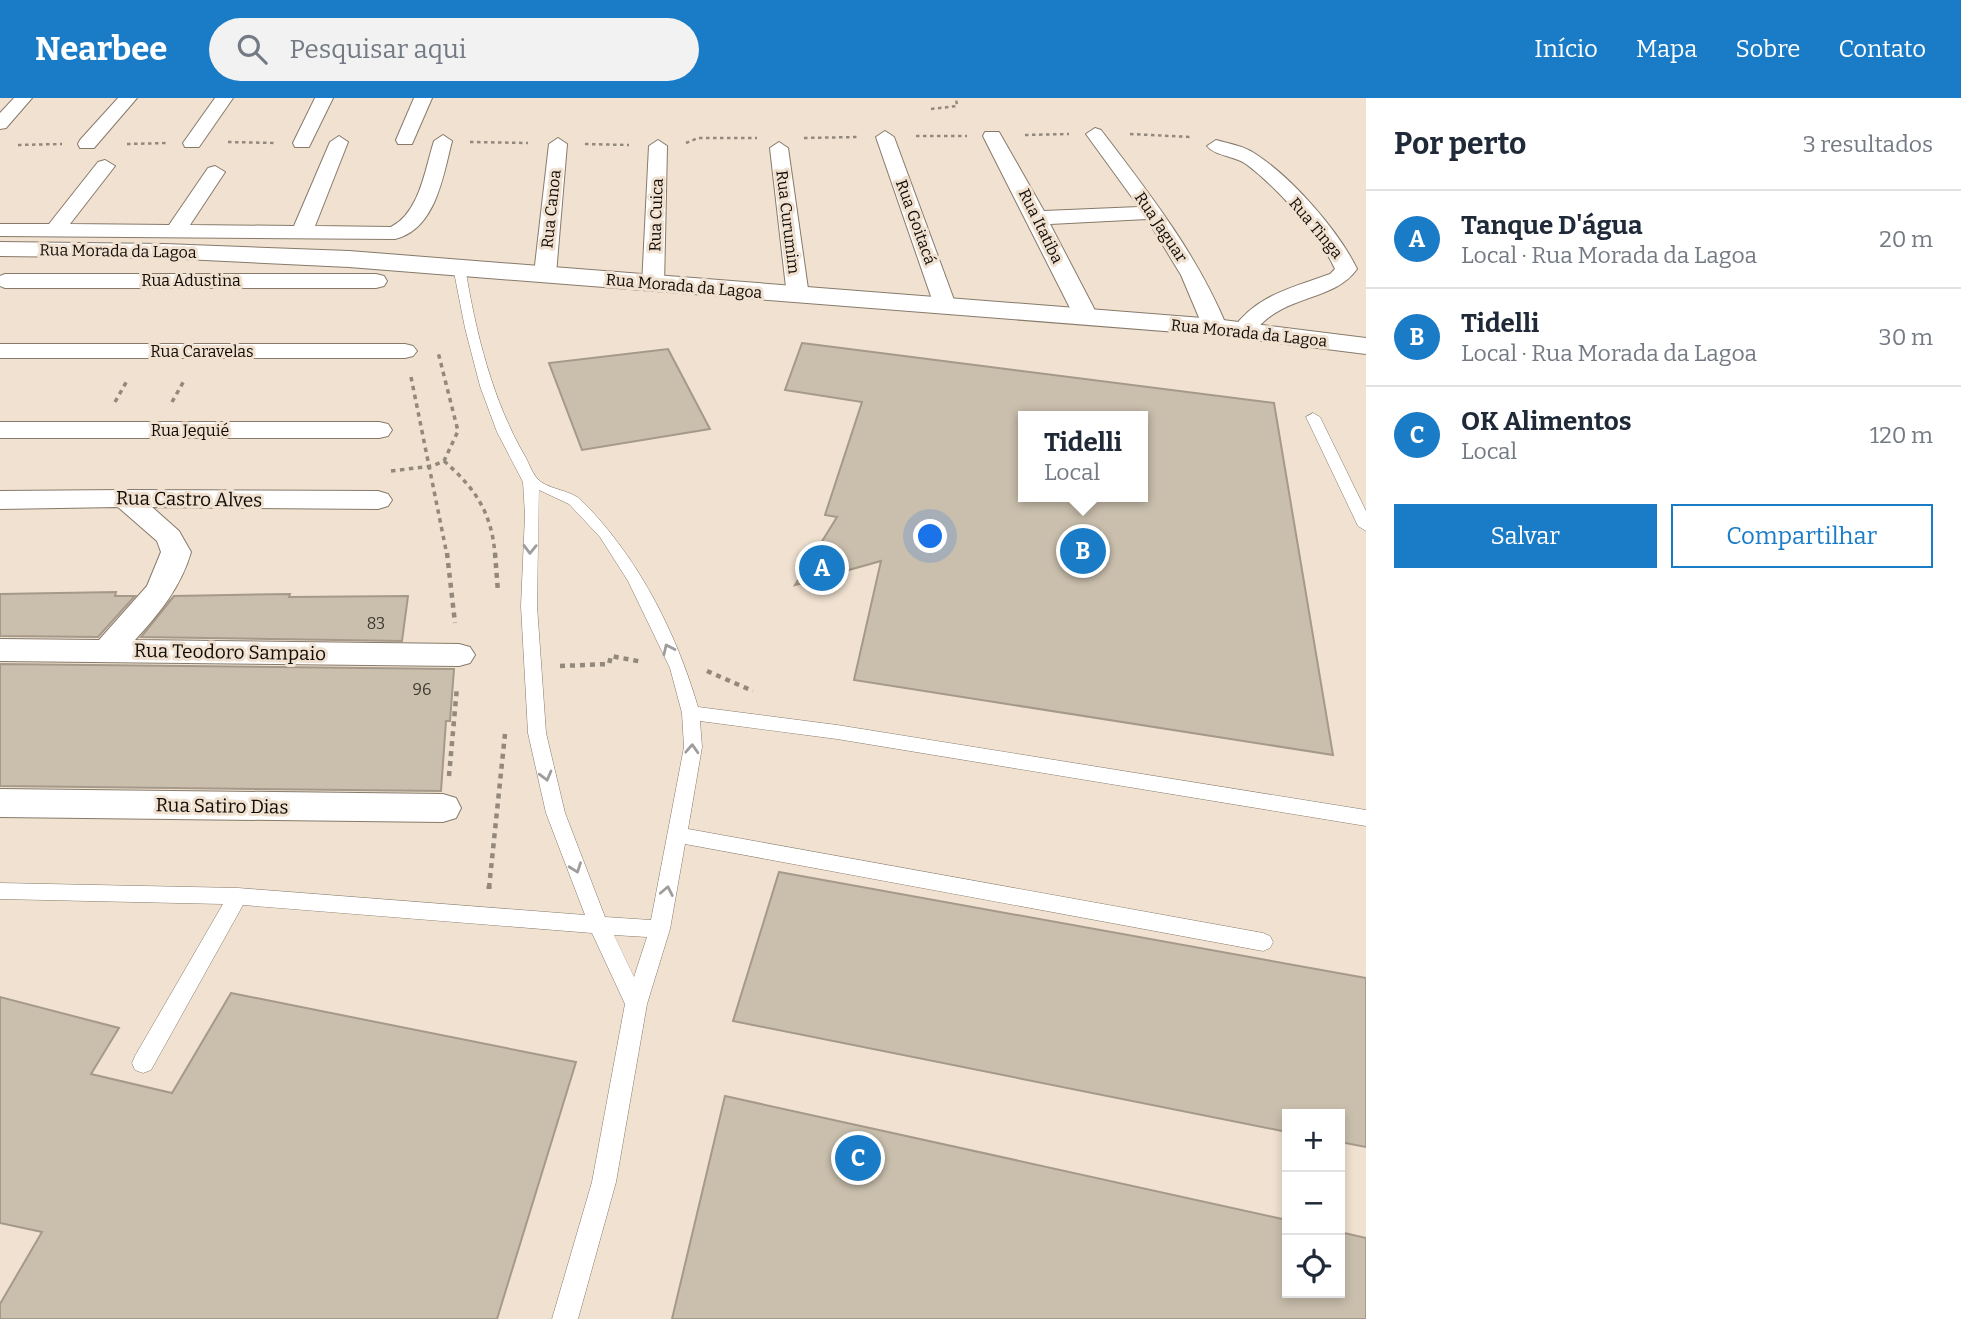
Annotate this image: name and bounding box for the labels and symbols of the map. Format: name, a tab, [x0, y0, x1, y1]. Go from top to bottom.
street label: Rua Canoa	[537, 169, 565, 249]
street label: Rua Curumim	[772, 169, 804, 275]
street label: Rua Goitacá	[892, 177, 940, 267]
street label: Rua Cuica	[645, 178, 667, 252]
street label: Rua Itatiba	[1015, 186, 1067, 267]
street label: Rua Jaguar	[1131, 188, 1191, 266]
street label: Rua Tinga	[1285, 194, 1347, 262]
street label: Rua Morada da Lagoa	[39, 240, 197, 262]
street label: Rua Morada da Lagoa	[605, 270, 763, 302]
street label: Rua Adustina	[141, 271, 241, 290]
street label: Rua Morada da Lagoa	[1170, 315, 1328, 351]
street label: Rua Caravelas	[150, 342, 254, 361]
street label: Rua Jequié	[151, 421, 229, 440]
street label: Rua Castro Alves	[116, 486, 262, 512]
your location	[913, 519, 947, 553]
pin: B	[1060, 525, 1106, 577]
pin: A	[799, 542, 845, 594]
one-way arrow	[522, 544, 537, 555]
house number: 83	[367, 614, 385, 633]
street label: Rua Teodoro Sampaio	[134, 639, 326, 665]
one-way arrow	[663, 644, 677, 656]
house number: 96	[413, 680, 431, 699]
one-way arrow	[684, 743, 699, 754]
one-way arrow	[537, 770, 552, 782]
street label: Rua Satiro Dias	[155, 793, 289, 819]
one-way arrow	[568, 861, 582, 873]
one-way arrow	[659, 885, 674, 897]
pin: C	[835, 1132, 881, 1184]

